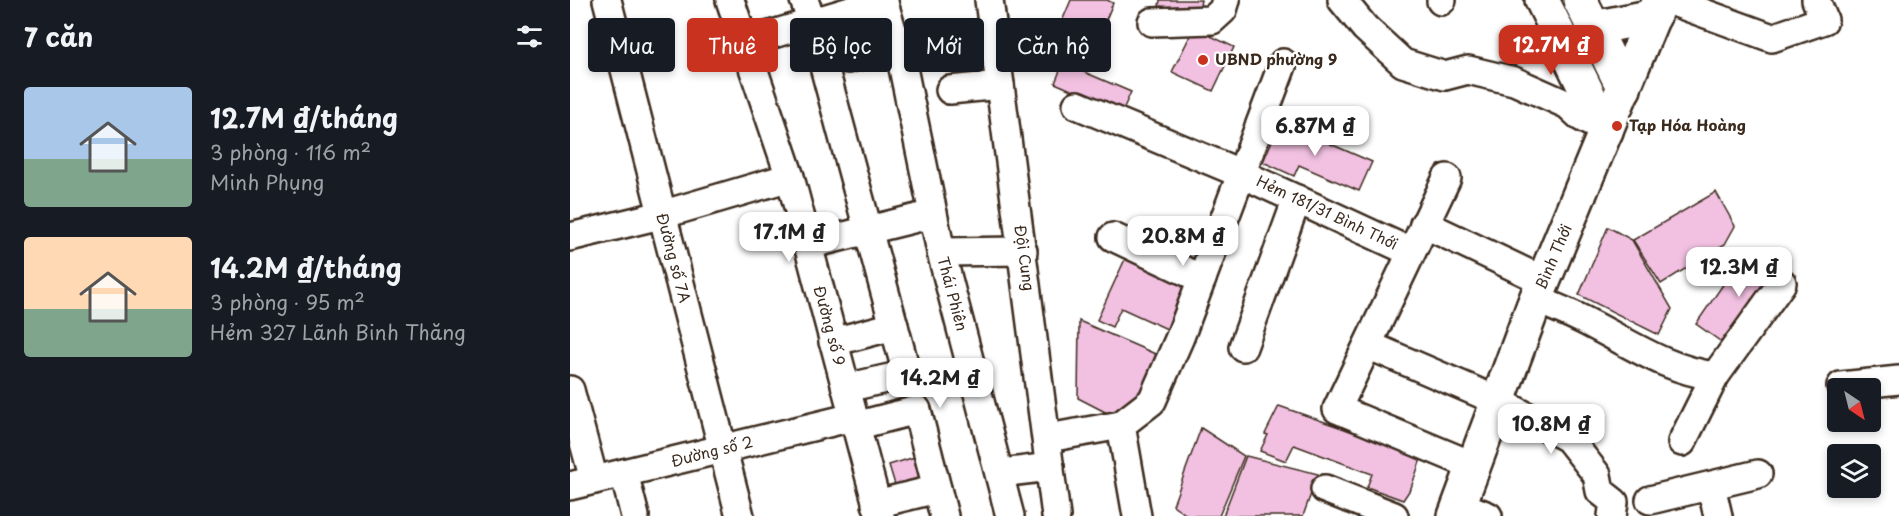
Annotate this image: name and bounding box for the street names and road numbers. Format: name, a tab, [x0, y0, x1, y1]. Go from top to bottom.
street label: Hẻm 181/31 Bình Thới	[1253, 169, 1402, 255]
street label: Đường số 7A	[651, 210, 697, 305]
street label: Bình Thới	[1529, 220, 1577, 293]
street label: Đội Cung	[1009, 223, 1042, 292]
street label: Thái Phiên	[933, 254, 974, 333]
street label: Đường số 9	[809, 283, 852, 368]
street label: Đường số 2	[668, 429, 755, 472]

